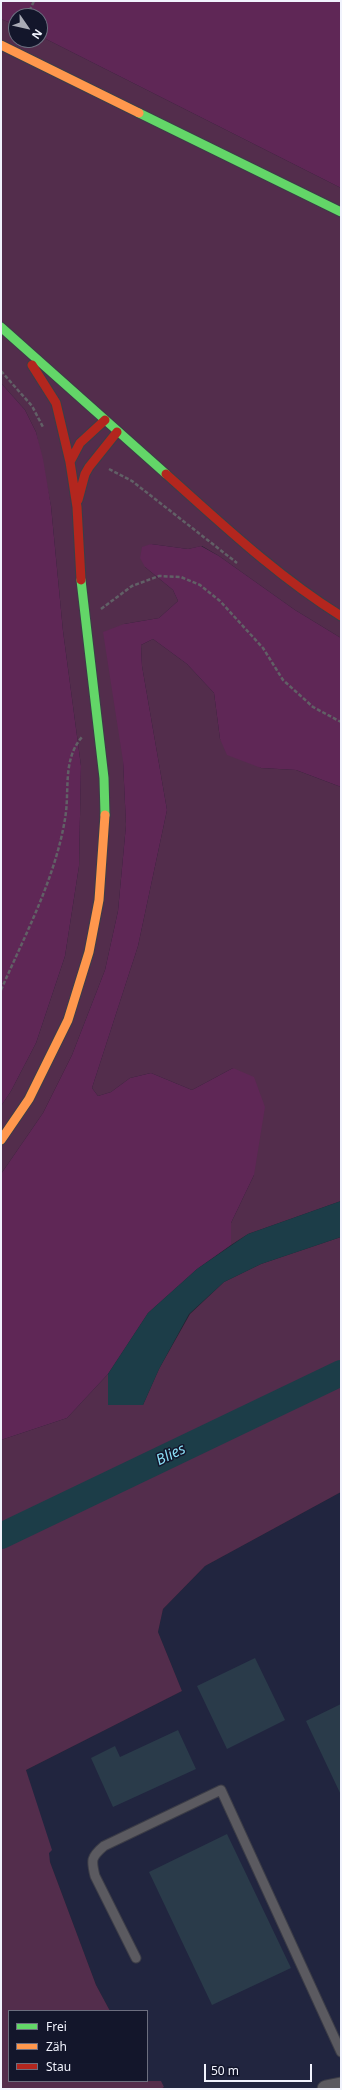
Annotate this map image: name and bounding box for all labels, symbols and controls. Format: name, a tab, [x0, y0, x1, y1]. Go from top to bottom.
north arrow	[8, 8, 48, 48]
text: N	[29, 27, 46, 42]
water label: Blies	[153, 1440, 189, 1470]
legend	[8, 2010, 148, 2082]
text: Frei	[46, 2018, 67, 2035]
text: Zäh	[46, 2038, 67, 2055]
scale bar	[206, 2056, 314, 2082]
text: Stau	[46, 2058, 71, 2075]
text: 50 m	[211, 2062, 239, 2079]

